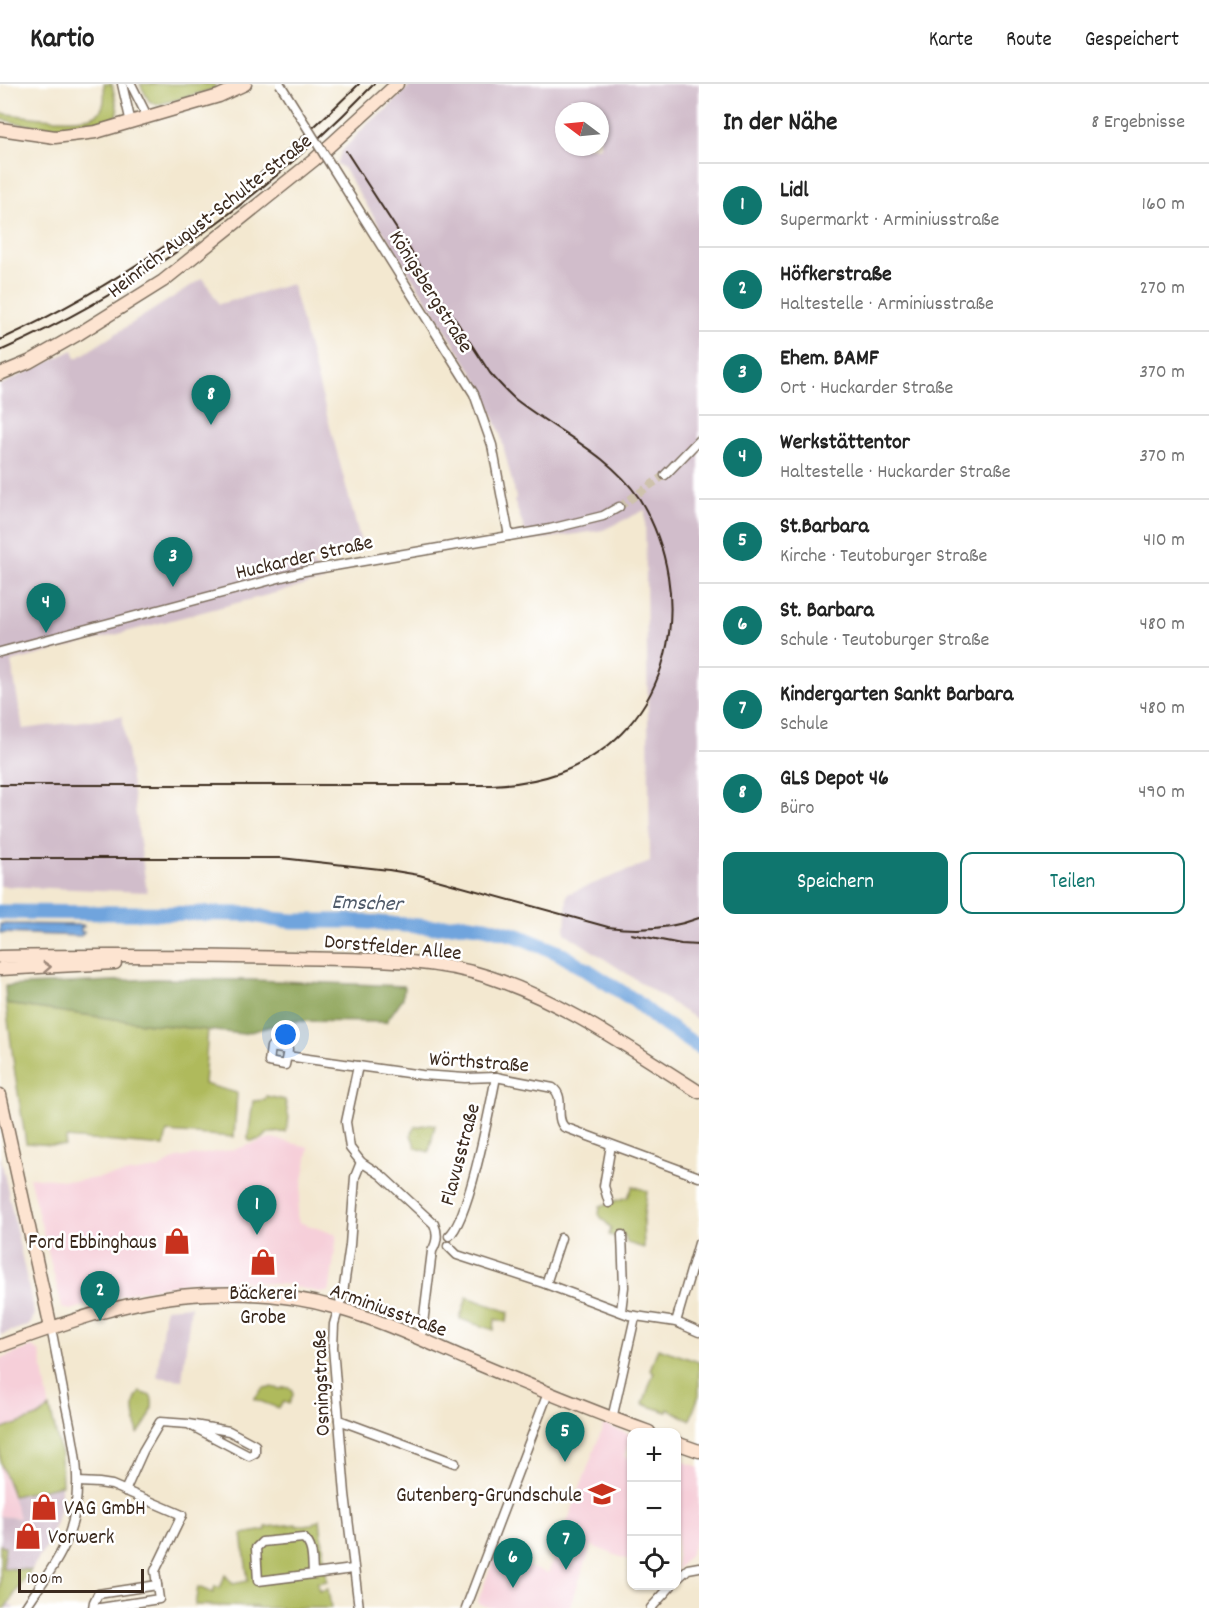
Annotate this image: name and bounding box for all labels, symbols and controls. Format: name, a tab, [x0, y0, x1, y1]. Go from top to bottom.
text: Kartio	[30, 21, 94, 61]
text: Karte	[929, 26, 973, 56]
text: Route	[1006, 26, 1052, 56]
text: Gespeichert	[1085, 26, 1179, 56]
north arrow	[555, 102, 609, 156]
text: In der Nähe	[723, 105, 837, 142]
text: 8 Ergebnisse	[1091, 109, 1185, 137]
street label: Heinrich-August-Schulte-Straße	[102, 128, 320, 307]
text: Lidl	[780, 176, 809, 207]
text: 1	[740, 191, 745, 219]
text: 160 m	[1142, 191, 1185, 219]
text: Supermarkt · Arminiusstraße	[780, 207, 999, 235]
street label: Königsbergstraße	[380, 226, 479, 360]
text: Höfkerstraße	[780, 260, 892, 291]
text: 2	[738, 275, 747, 303]
text: 270 m	[1139, 275, 1185, 303]
text: Haltestelle · Arminiusstraße	[780, 291, 994, 319]
text: Ehem. BAMF	[780, 344, 879, 375]
text: 3	[738, 359, 747, 387]
text: 370 m	[1139, 359, 1185, 387]
text: Ort · Huckarder Straße	[780, 375, 953, 403]
pin: 8	[192, 376, 230, 425]
text: Werkstättentor	[780, 428, 910, 459]
text: 4	[738, 443, 747, 471]
text: 370 m	[1139, 443, 1185, 471]
text: Haltestelle · Huckarder Straße	[780, 459, 1011, 487]
text: St.Barbara	[780, 512, 869, 543]
text: 5	[738, 527, 747, 555]
text: 410 m	[1143, 527, 1185, 555]
street label: Huckarder Straße	[233, 529, 376, 589]
pin: 3	[154, 538, 192, 587]
text: Kirche · Teutoburger Straße	[780, 543, 987, 571]
pin: 4	[26, 584, 66, 633]
text: St. Barbara	[780, 596, 874, 627]
text: 6	[738, 611, 747, 639]
text: 480 m	[1139, 611, 1185, 639]
text: Schule · Teutoburger Straße	[780, 627, 989, 655]
text: Kindergarten Sankt Barbara	[780, 680, 1013, 711]
text: 7	[739, 695, 746, 723]
text: 480 m	[1139, 695, 1185, 723]
text: Schule	[780, 711, 828, 739]
text: GLS Depot 46	[780, 764, 889, 795]
text: 8	[738, 779, 747, 807]
text: 490 m	[1138, 779, 1185, 807]
text: Büro	[780, 795, 814, 823]
button: Speichern	[723, 852, 948, 914]
button: Teilen	[960, 852, 1185, 914]
water label: Emscher	[331, 888, 406, 921]
street label: Dorstfelder Allee	[323, 928, 463, 970]
one-way arrow	[43, 961, 52, 974]
your location	[271, 1020, 300, 1049]
street label: Wörthstraße	[428, 1046, 530, 1082]
street label: Flavusstraße	[434, 1101, 490, 1209]
pin: 1	[238, 1186, 276, 1235]
shop icon: Ford Ebbinghaus	[162, 1226, 192, 1256]
place label: Ford Ebbinghaus	[28, 1229, 157, 1259]
shop icon: Bäckerei Grobe	[248, 1247, 278, 1277]
pin: 2	[80, 1272, 120, 1321]
street label: Arminiusstraße	[325, 1277, 451, 1347]
place label: Bäckerei Grobe	[229, 1280, 297, 1334]
street label: Osningstraße	[306, 1329, 340, 1437]
pin: 5	[546, 1412, 584, 1462]
map controls	[627, 1428, 681, 1590]
button: +	[627, 1428, 681, 1482]
school or university icon: Gutenberg-Grundschule	[587, 1479, 617, 1509]
place label: Gutenberg-Grundschule	[396, 1482, 582, 1512]
button: −	[627, 1482, 681, 1536]
shop icon: VAG GmbH	[29, 1492, 59, 1522]
place label: VAG GmbH	[64, 1495, 146, 1525]
pin: 7	[546, 1520, 586, 1570]
shop icon: Vorwerk	[13, 1521, 43, 1551]
place label: Vorwerk	[48, 1524, 114, 1554]
button: locate	[627, 1536, 681, 1590]
pin: 6	[494, 1538, 532, 1588]
scale bar	[18, 1566, 144, 1594]
text: 100 m	[27, 1568, 63, 1591]

